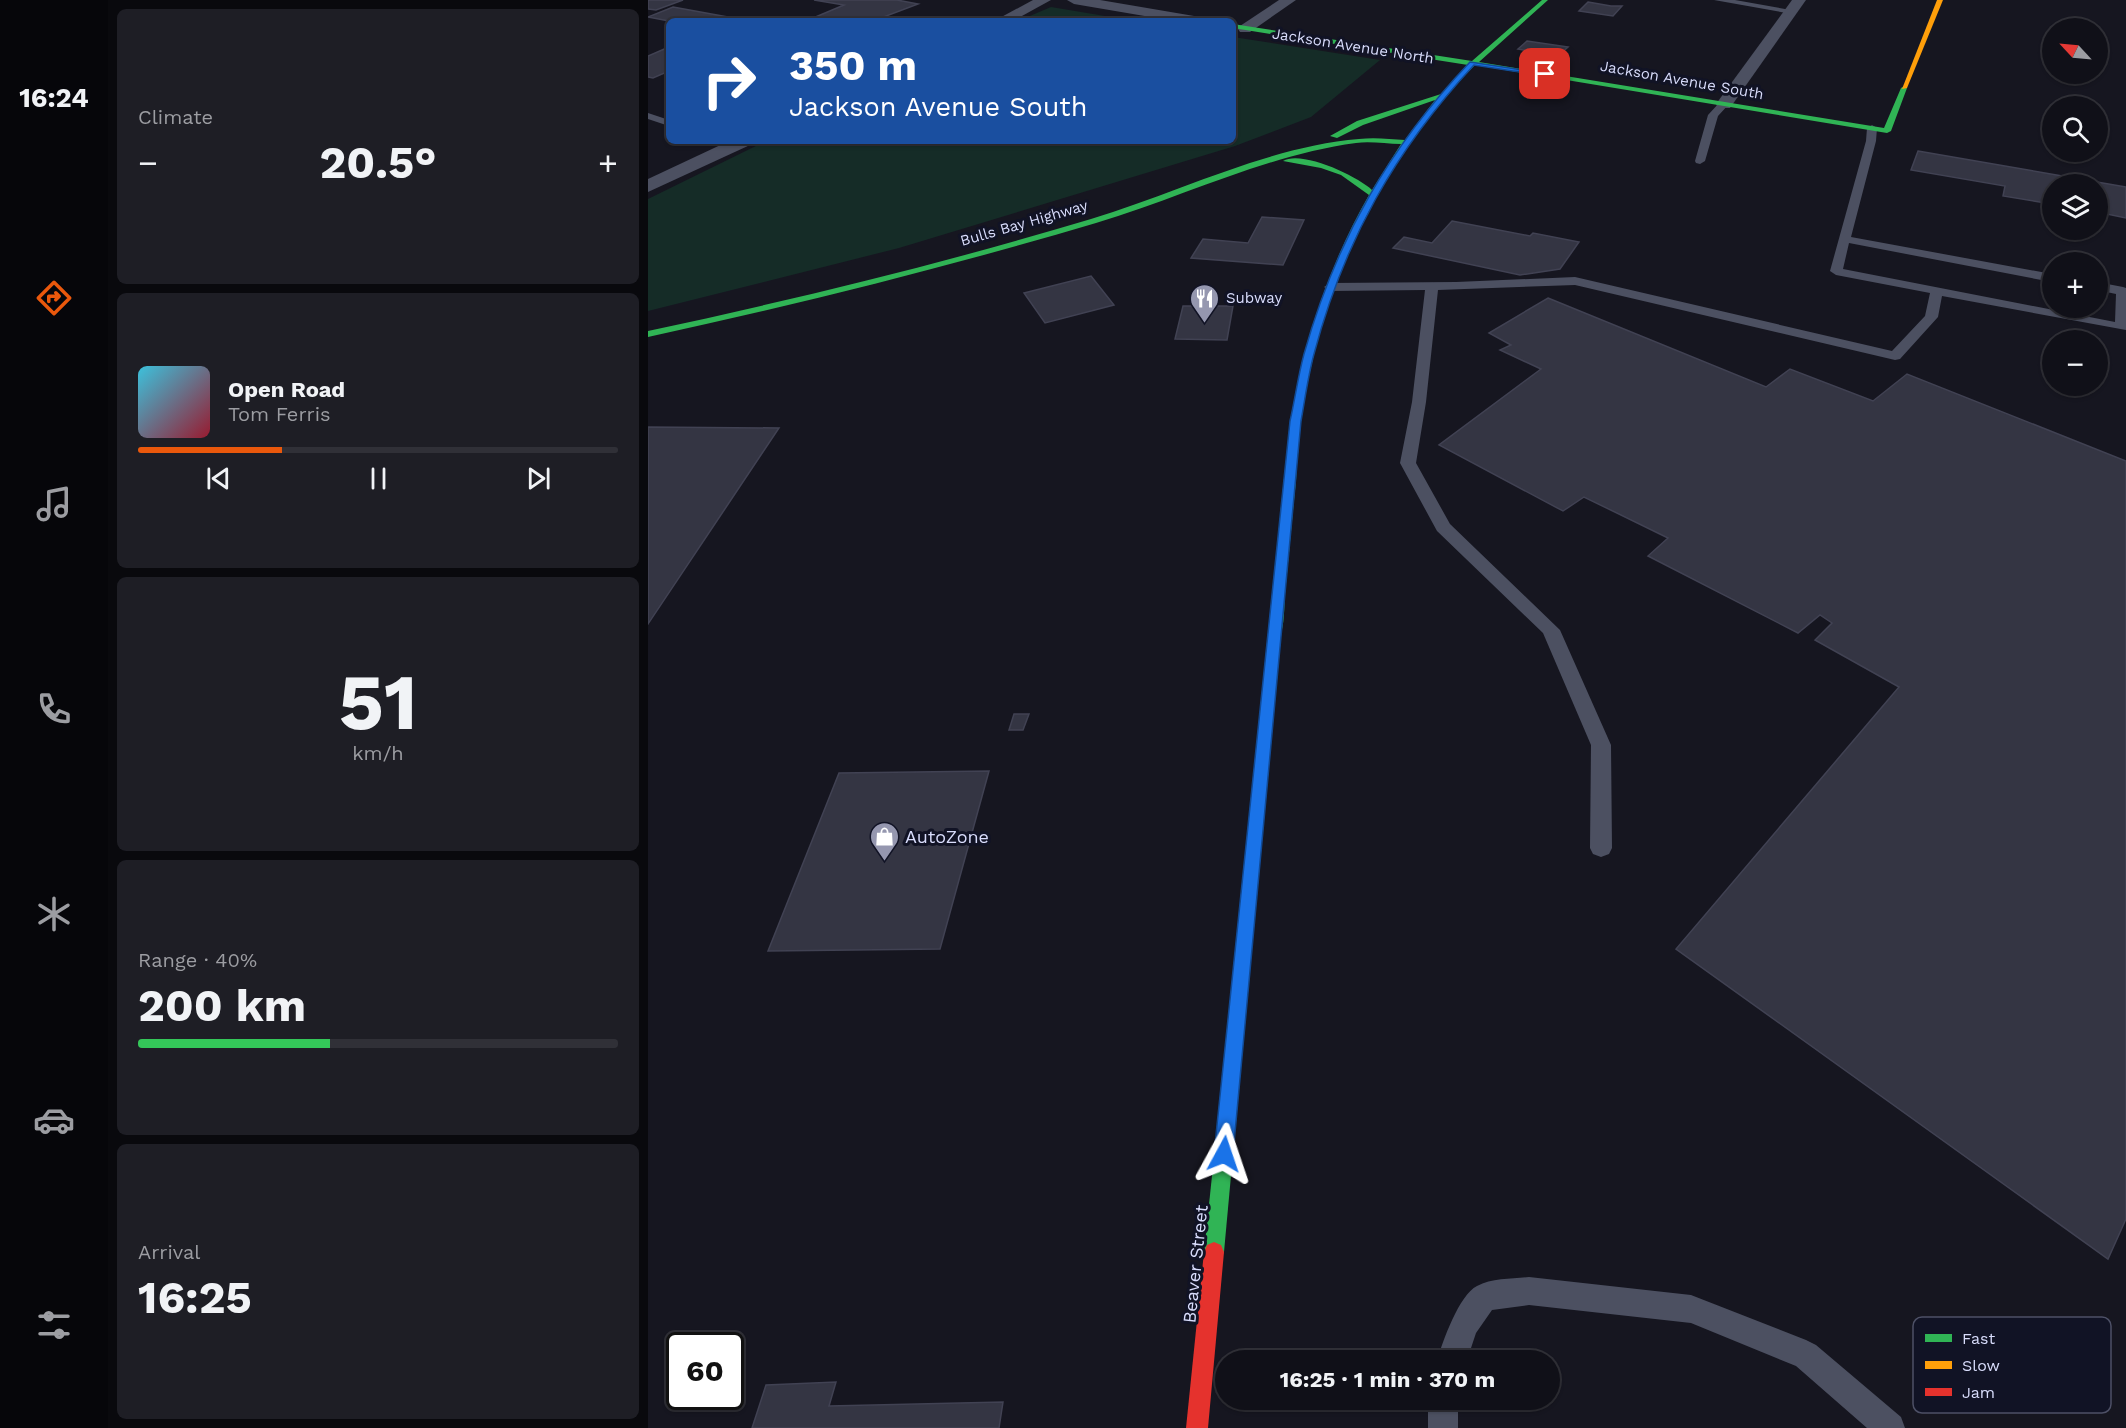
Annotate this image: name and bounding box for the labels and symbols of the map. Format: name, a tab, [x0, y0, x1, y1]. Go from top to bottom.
north arrow	[2042, 18, 2108, 84]
street label: Jackson Avenue North	[1271, 24, 1435, 68]
pin	[1519, 48, 1570, 99]
street label: Jackson Avenue South	[1599, 57, 1765, 103]
street label: Bulls Bay Highway	[958, 196, 1090, 250]
restaurant icon: Subway	[1189, 282, 1221, 324]
place label: Subway	[1226, 289, 1282, 307]
shop icon: AutoZone	[868, 820, 900, 862]
place label: AutoZone	[905, 826, 989, 847]
position arrow	[1192, 1122, 1256, 1186]
street label: Beaver Street	[1178, 1203, 1212, 1324]
legend	[1913, 1317, 2111, 1413]
text: Fast	[1962, 1329, 1995, 1348]
speed limit sign: 60	[666, 1332, 744, 1410]
text: Slow	[1962, 1356, 2000, 1375]
text: Jam	[1962, 1383, 1995, 1402]

